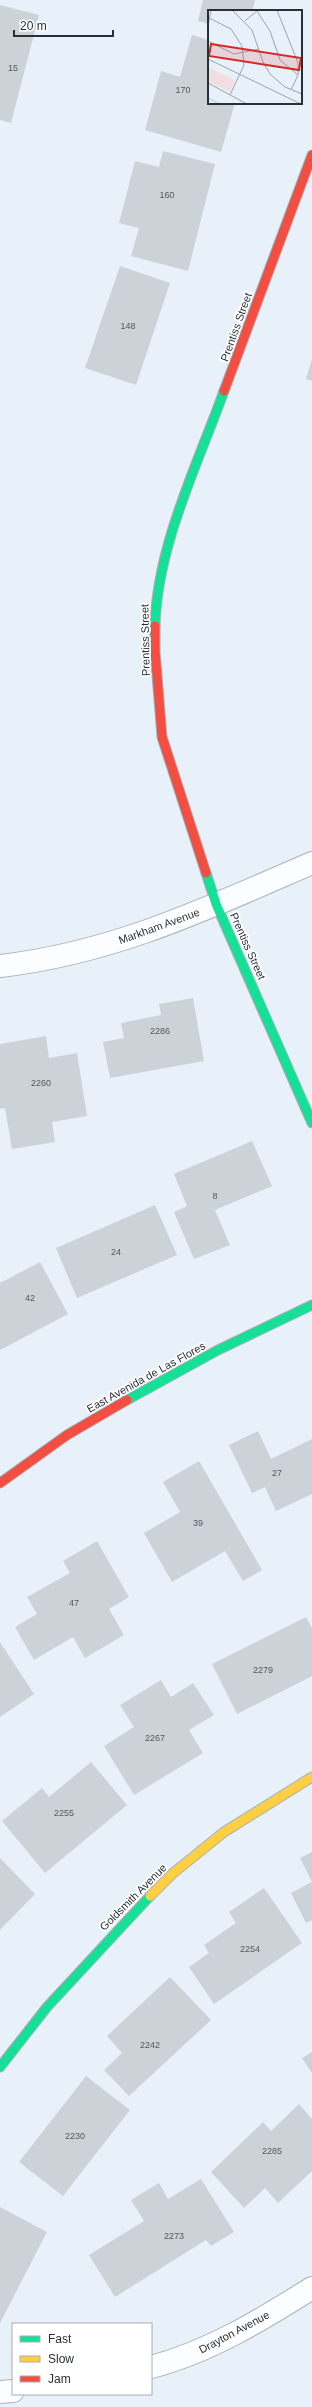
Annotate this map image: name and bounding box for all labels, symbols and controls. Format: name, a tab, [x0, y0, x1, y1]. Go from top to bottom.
inset map	[208, 10, 302, 104]
scale bar	[14, 12, 113, 38]
text: 20 m	[20, 19, 47, 33]
house number: 15	[8, 63, 18, 73]
house number: 170	[175, 85, 191, 95]
house number: 160	[159, 190, 175, 200]
street label: Prentiss Street	[218, 291, 254, 363]
house number: 148	[120, 321, 136, 331]
street label: Prentiss Street	[138, 604, 152, 676]
street label: Markham Avenue	[117, 906, 201, 946]
street label: Prentiss Street	[228, 911, 268, 981]
house number: 2286	[150, 1026, 170, 1036]
house number: 2260	[31, 1078, 51, 1088]
house number: 8	[212, 1191, 218, 1201]
house number: 24	[111, 1247, 121, 1257]
house number: 42	[25, 1293, 35, 1303]
street label: East Avenida de Las Flores	[85, 1339, 208, 1415]
house number: 27	[272, 1468, 282, 1478]
house number: 39	[193, 1518, 203, 1528]
house number: 47	[69, 1598, 79, 1608]
house number: 2279	[253, 1665, 273, 1675]
house number: 2267	[145, 1733, 165, 1743]
house number: 2255	[54, 1808, 74, 1818]
street label: Goldsmith Avenue	[97, 1861, 169, 1933]
house number: 2254	[240, 1944, 260, 1954]
house number: 2242	[140, 2040, 160, 2050]
house number: 2230	[65, 2131, 85, 2141]
house number: 2285	[262, 2146, 282, 2156]
house number: 2273	[164, 2231, 184, 2241]
street label: Drayton Avenue	[197, 2308, 271, 2356]
legend	[12, 2323, 152, 2395]
text: Fast	[48, 2332, 72, 2346]
text: Slow	[48, 2352, 74, 2366]
text: Jam	[48, 2372, 71, 2386]

